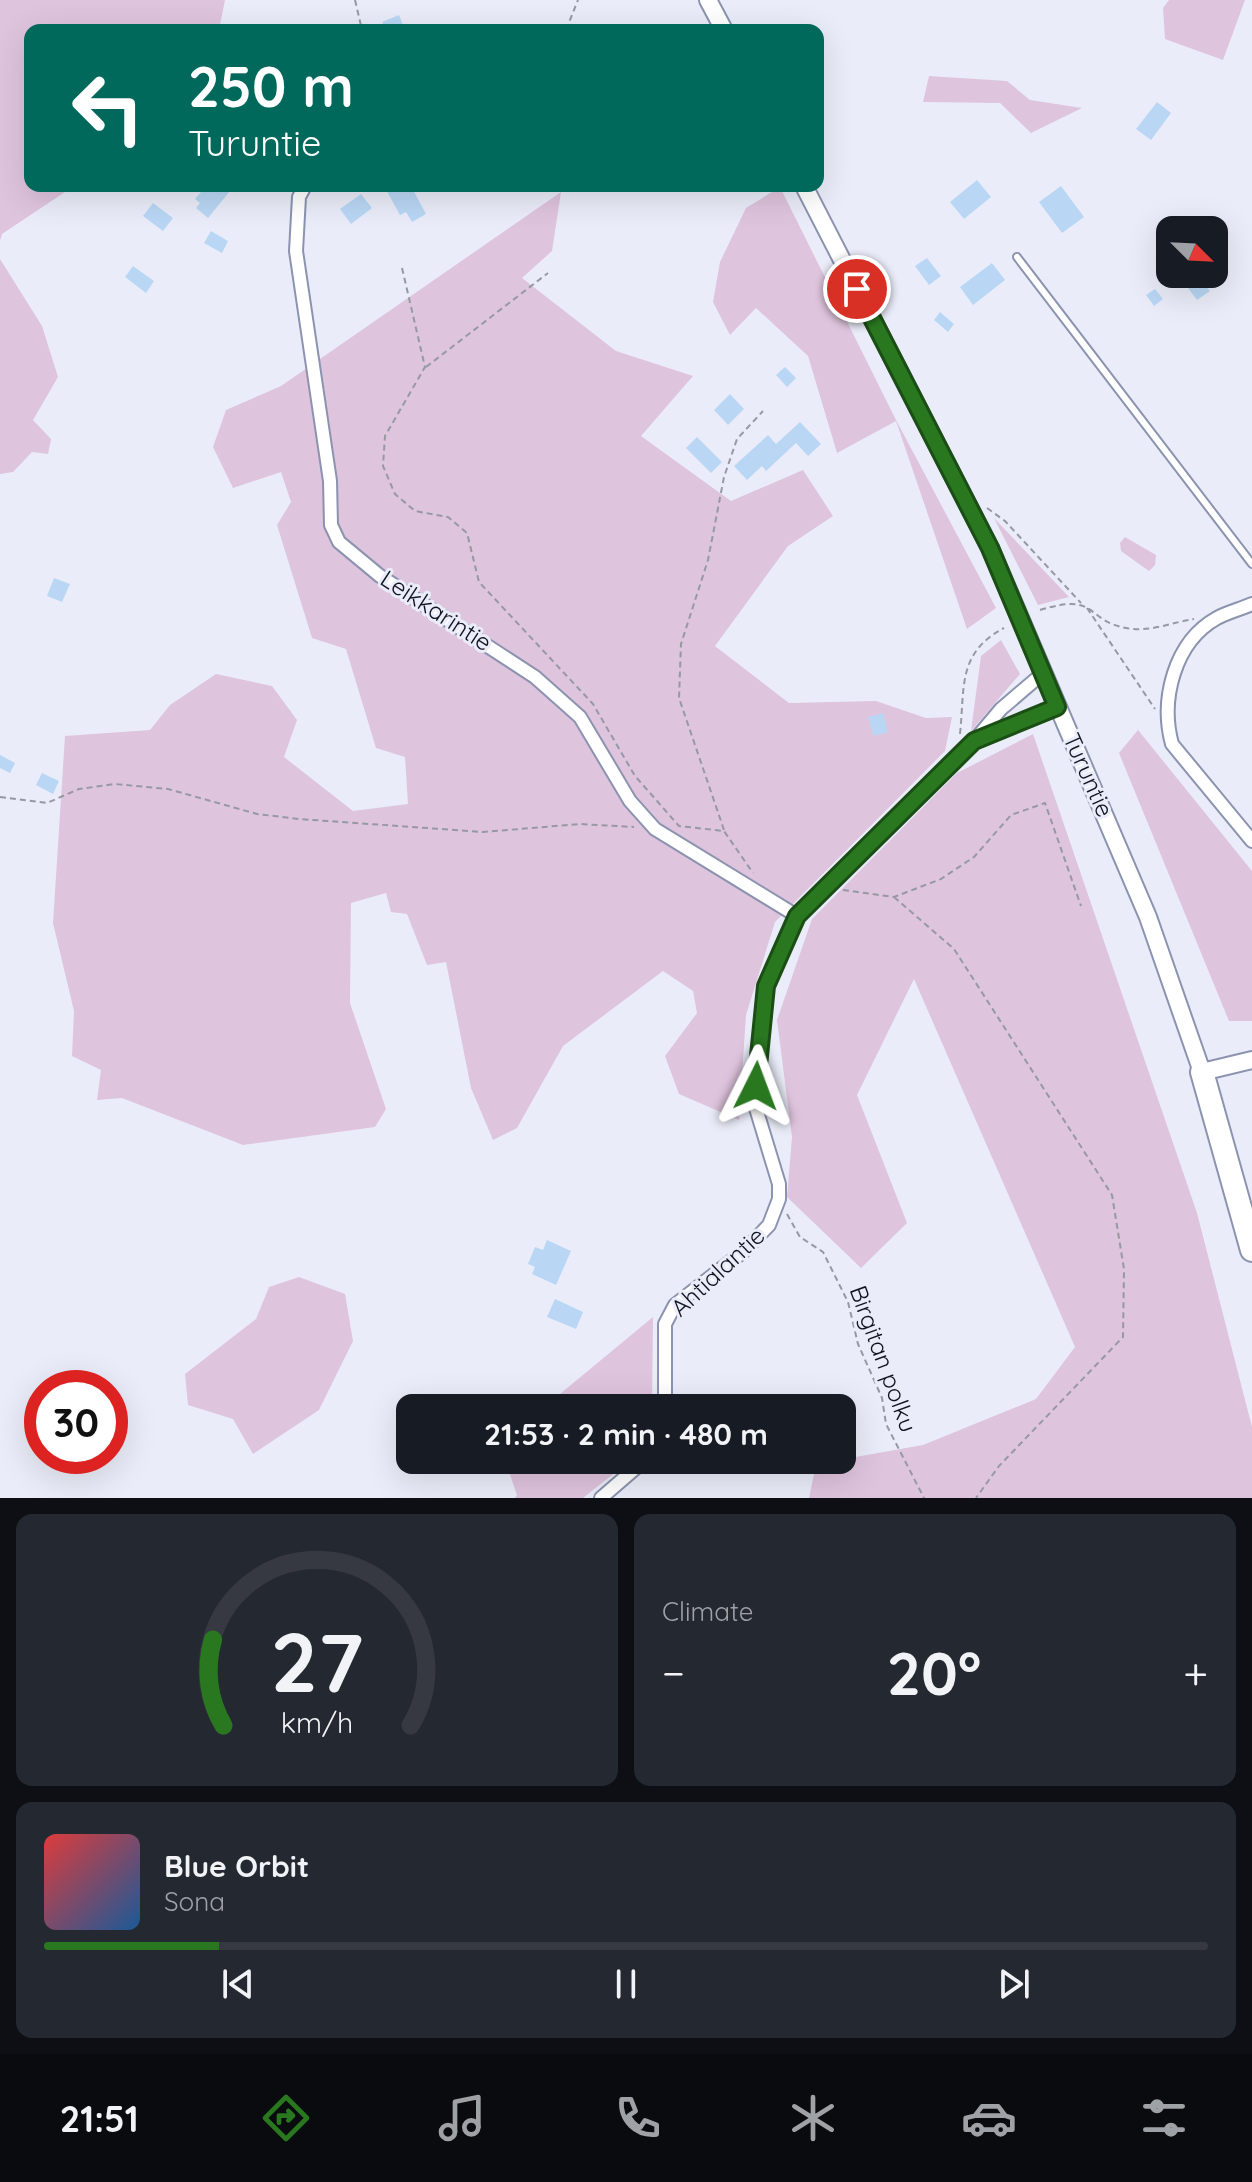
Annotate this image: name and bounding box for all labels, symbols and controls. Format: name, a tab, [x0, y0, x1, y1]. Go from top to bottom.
text: 250 m	[188, 51, 354, 121]
icon: left	[56, 56, 160, 160]
text: Turuntie	[188, 120, 321, 165]
north arrow	[1156, 216, 1228, 288]
map controls	[1156, 216, 1228, 288]
pin	[823, 255, 891, 323]
icon: arrive	[835, 267, 879, 311]
street label: Leikkarintie	[375, 563, 498, 657]
street label: Turuntie	[1057, 728, 1121, 821]
position arrow	[714, 1044, 798, 1128]
street label: Ahtialantie	[664, 1220, 771, 1322]
street label: Birgitan polku	[844, 1281, 924, 1436]
speed limit sign: 30	[24, 1370, 128, 1474]
text: 21:53 · 2 min · 480 m	[484, 1415, 768, 1453]
text: Climate	[662, 1595, 753, 1628]
text: 27	[270, 1609, 364, 1713]
text: 20°	[887, 1635, 981, 1710]
text: −	[662, 1645, 685, 1700]
text: +	[1183, 1645, 1208, 1700]
text: km/h	[281, 1704, 353, 1740]
text: Blue Orbit	[164, 1847, 309, 1885]
text: Sona	[164, 1885, 225, 1918]
icon: previous	[216, 1962, 260, 2006]
icon: pause	[604, 1962, 648, 2006]
icon: next	[992, 1962, 1036, 2006]
icon: directions	[258, 2090, 314, 2146]
icon: music	[434, 2090, 490, 2146]
icon: phone	[610, 2090, 666, 2146]
icon: climate	[785, 2090, 841, 2146]
icon: car	[961, 2090, 1017, 2146]
icon: filters	[1136, 2090, 1192, 2146]
text: 21:51	[60, 2096, 139, 2141]

